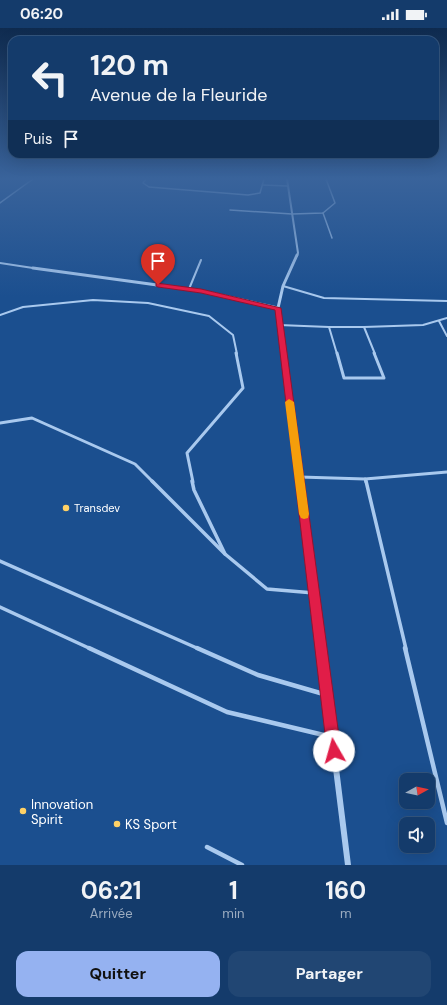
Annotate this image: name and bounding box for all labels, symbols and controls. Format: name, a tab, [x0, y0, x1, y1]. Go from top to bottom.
text: 06:20	[20, 4, 63, 24]
text: 120 m	[90, 47, 169, 84]
icon: left	[24, 52, 76, 104]
text: Avenue de la Fleuride	[90, 83, 268, 107]
icon: arrive	[60, 128, 82, 150]
text: Puis	[24, 129, 52, 149]
pin	[141, 244, 175, 285]
icon: arrive	[147, 250, 169, 272]
place label: Transdev	[74, 501, 120, 515]
marker: Transdev	[61, 503, 71, 513]
position arrow	[313, 730, 355, 772]
north arrow	[399, 773, 435, 809]
map controls	[399, 773, 435, 853]
place label: Innovation Spirit	[31, 796, 93, 828]
marker: Innovation Spirit	[18, 806, 28, 816]
place label: KS Sport	[125, 816, 177, 833]
button: sound	[399, 817, 435, 853]
marker: KS Sport	[112, 819, 122, 829]
text: 06:21	[81, 875, 142, 906]
text: 1	[229, 875, 238, 906]
text: 160	[325, 875, 366, 906]
text: Arrivée	[90, 905, 133, 922]
text: min	[222, 905, 245, 922]
text: m	[340, 905, 352, 922]
button: Quitter	[16, 951, 220, 997]
button: Partager	[228, 951, 431, 997]

